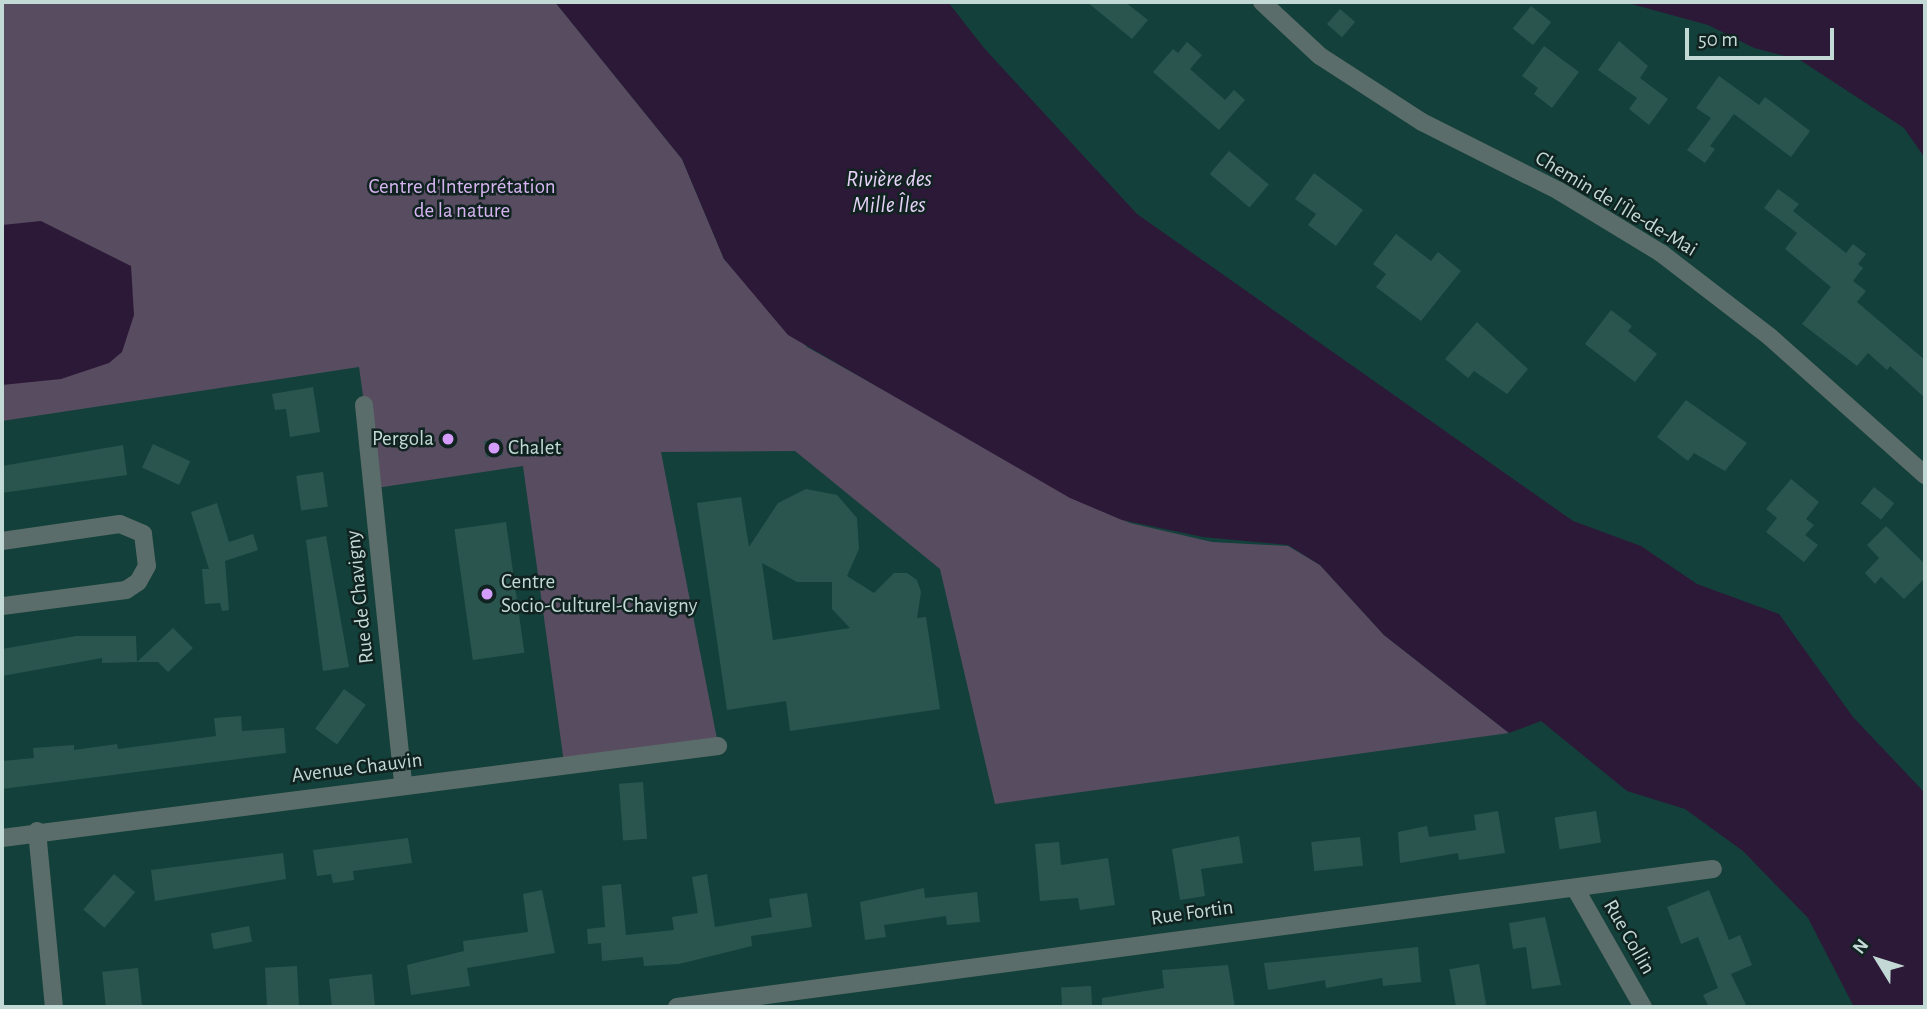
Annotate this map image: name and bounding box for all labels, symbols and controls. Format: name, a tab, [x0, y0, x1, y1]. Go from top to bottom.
scale bar	[1689, 14, 1838, 58]
text: 50 m	[1698, 29, 1738, 50]
street label: Chemin de l'Île-de-Mai	[1530, 146, 1702, 262]
water label: Rivière des Mille Îles	[846, 166, 932, 220]
park label: Centre d'Interprétation de la nature	[368, 174, 556, 224]
place label: Pergola	[372, 426, 434, 452]
marker: Pergola	[440, 431, 456, 447]
place label: Chalet	[508, 435, 561, 461]
marker: Chalet	[486, 440, 502, 456]
street label: Rue de Chavigny	[340, 529, 380, 665]
place label: Centre Socio-Culturel-Chavigny	[501, 569, 697, 619]
marker: Centre Socio-Culturel-Chavigny	[479, 586, 495, 602]
street label: Avenue Chauvin	[290, 747, 424, 789]
street label: Rue Fortin	[1149, 895, 1235, 931]
street label: Rue Collin	[1598, 895, 1660, 979]
north arrow	[1843, 925, 1913, 995]
text: N	[1850, 936, 1873, 958]

